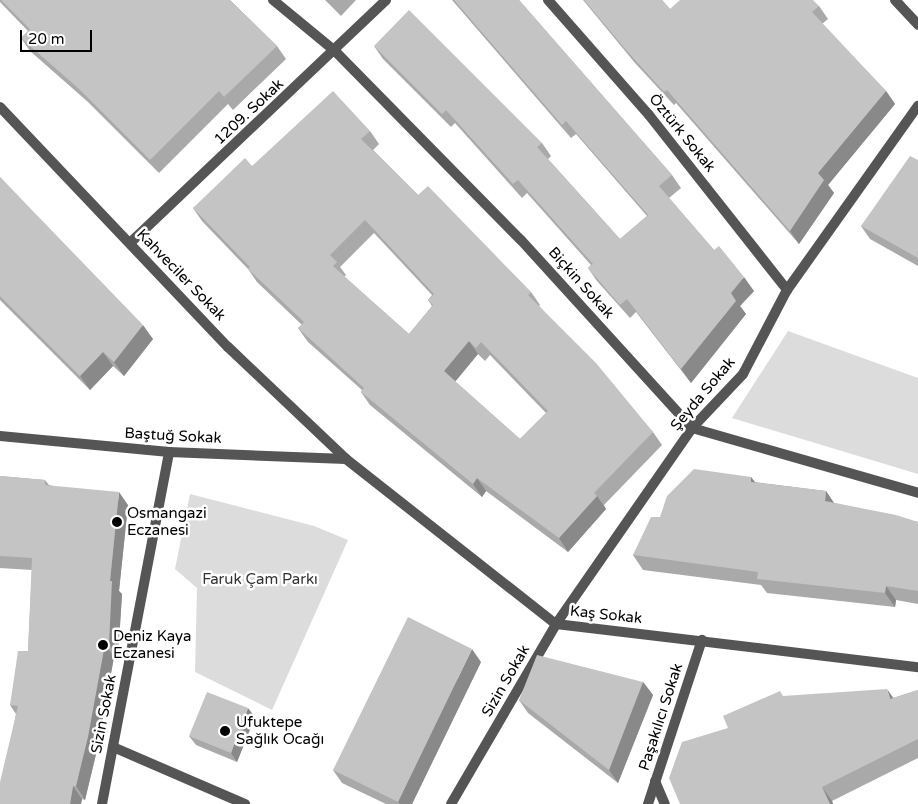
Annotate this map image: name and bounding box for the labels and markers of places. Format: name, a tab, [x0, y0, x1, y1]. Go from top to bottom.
place label: Osmangazi Eczanesi	[127, 504, 207, 539]
marker: Osmangazi Eczanesi	[111, 516, 123, 528]
place label: Deniz Kaya Eczanesi	[113, 627, 191, 662]
marker: Deniz Kaya Eczanesi	[97, 639, 109, 651]
place label: Ufuktepe Sağlık Ocağı	[236, 713, 324, 748]
marker: Ufuktepe Sağlık Ocağı	[218, 724, 232, 738]

